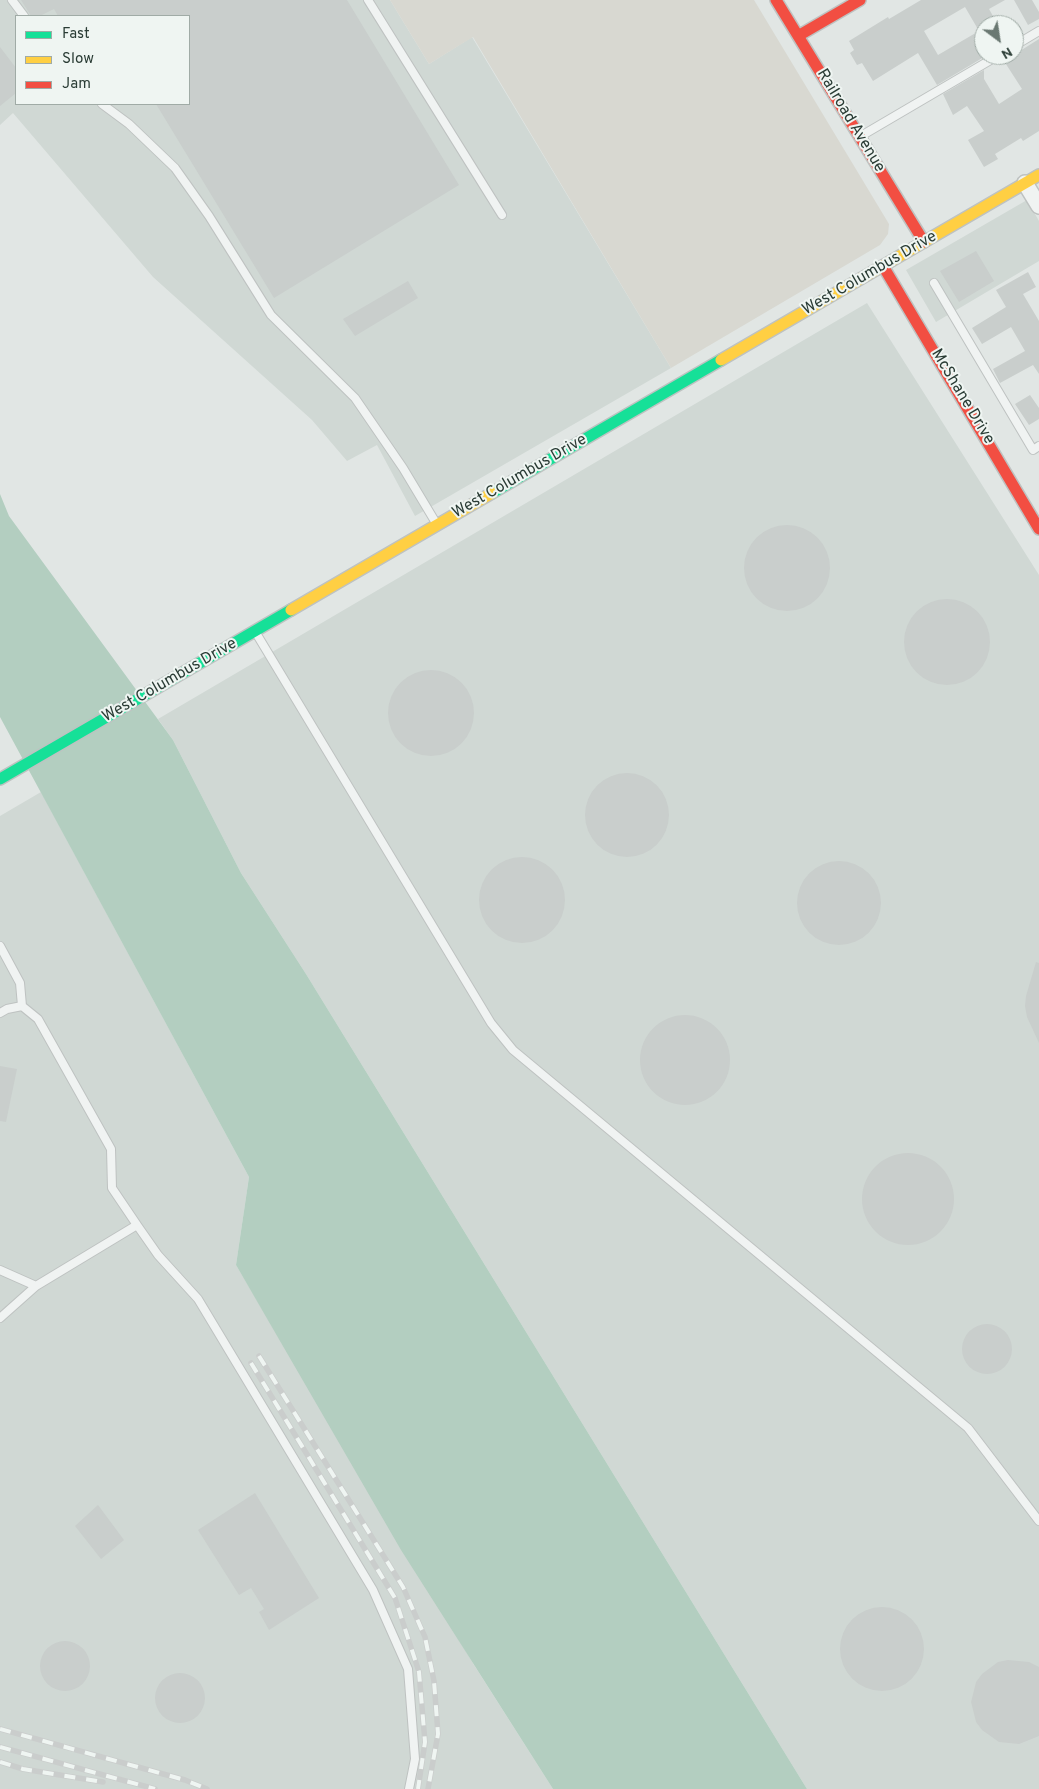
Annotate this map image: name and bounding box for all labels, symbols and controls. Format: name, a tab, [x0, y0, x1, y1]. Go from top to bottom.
legend	[15, 15, 190, 105]
north arrow	[974, 15, 1024, 65]
text: Fast	[62, 25, 90, 44]
text: N	[998, 43, 1015, 62]
text: Slow	[62, 50, 94, 69]
street label: Railroad Avenue	[812, 66, 888, 176]
text: Jam	[62, 75, 91, 94]
street label: West Columbus Drive	[799, 228, 941, 320]
street label: McShane Drive	[926, 346, 998, 448]
street label: West Columbus Drive	[449, 431, 591, 523]
street label: West Columbus Drive	[99, 635, 241, 727]

